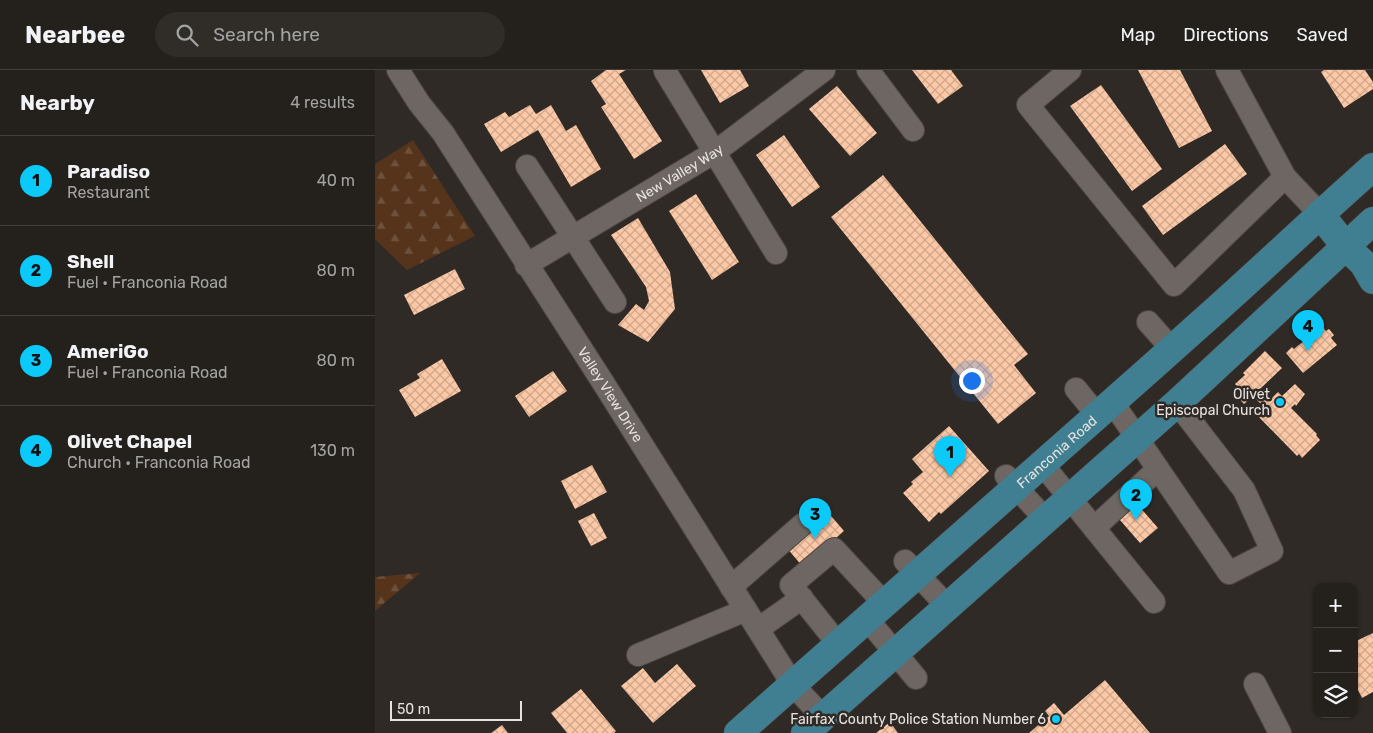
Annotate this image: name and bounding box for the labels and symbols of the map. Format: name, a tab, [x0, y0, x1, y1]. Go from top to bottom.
street label: New Valley Way	[633, 140, 727, 206]
pin: 4	[1292, 310, 1324, 351]
street label: Valley View Drive	[574, 344, 647, 445]
your location	[959, 368, 985, 394]
place label: Olivet Episcopal Church	[1156, 386, 1271, 419]
marker: Olivet Episcopal Church	[1274, 396, 1286, 408]
street label: Franconia Road	[1013, 412, 1100, 492]
pin: 1	[934, 436, 966, 477]
pin: 2	[1120, 479, 1152, 520]
pin: 3	[799, 498, 831, 539]
scale bar	[390, 698, 523, 721]
place label: Fairfax County Police Station Number 6	[790, 711, 1046, 728]
marker: Fairfax County Police Station Number 6	[1050, 713, 1062, 725]

